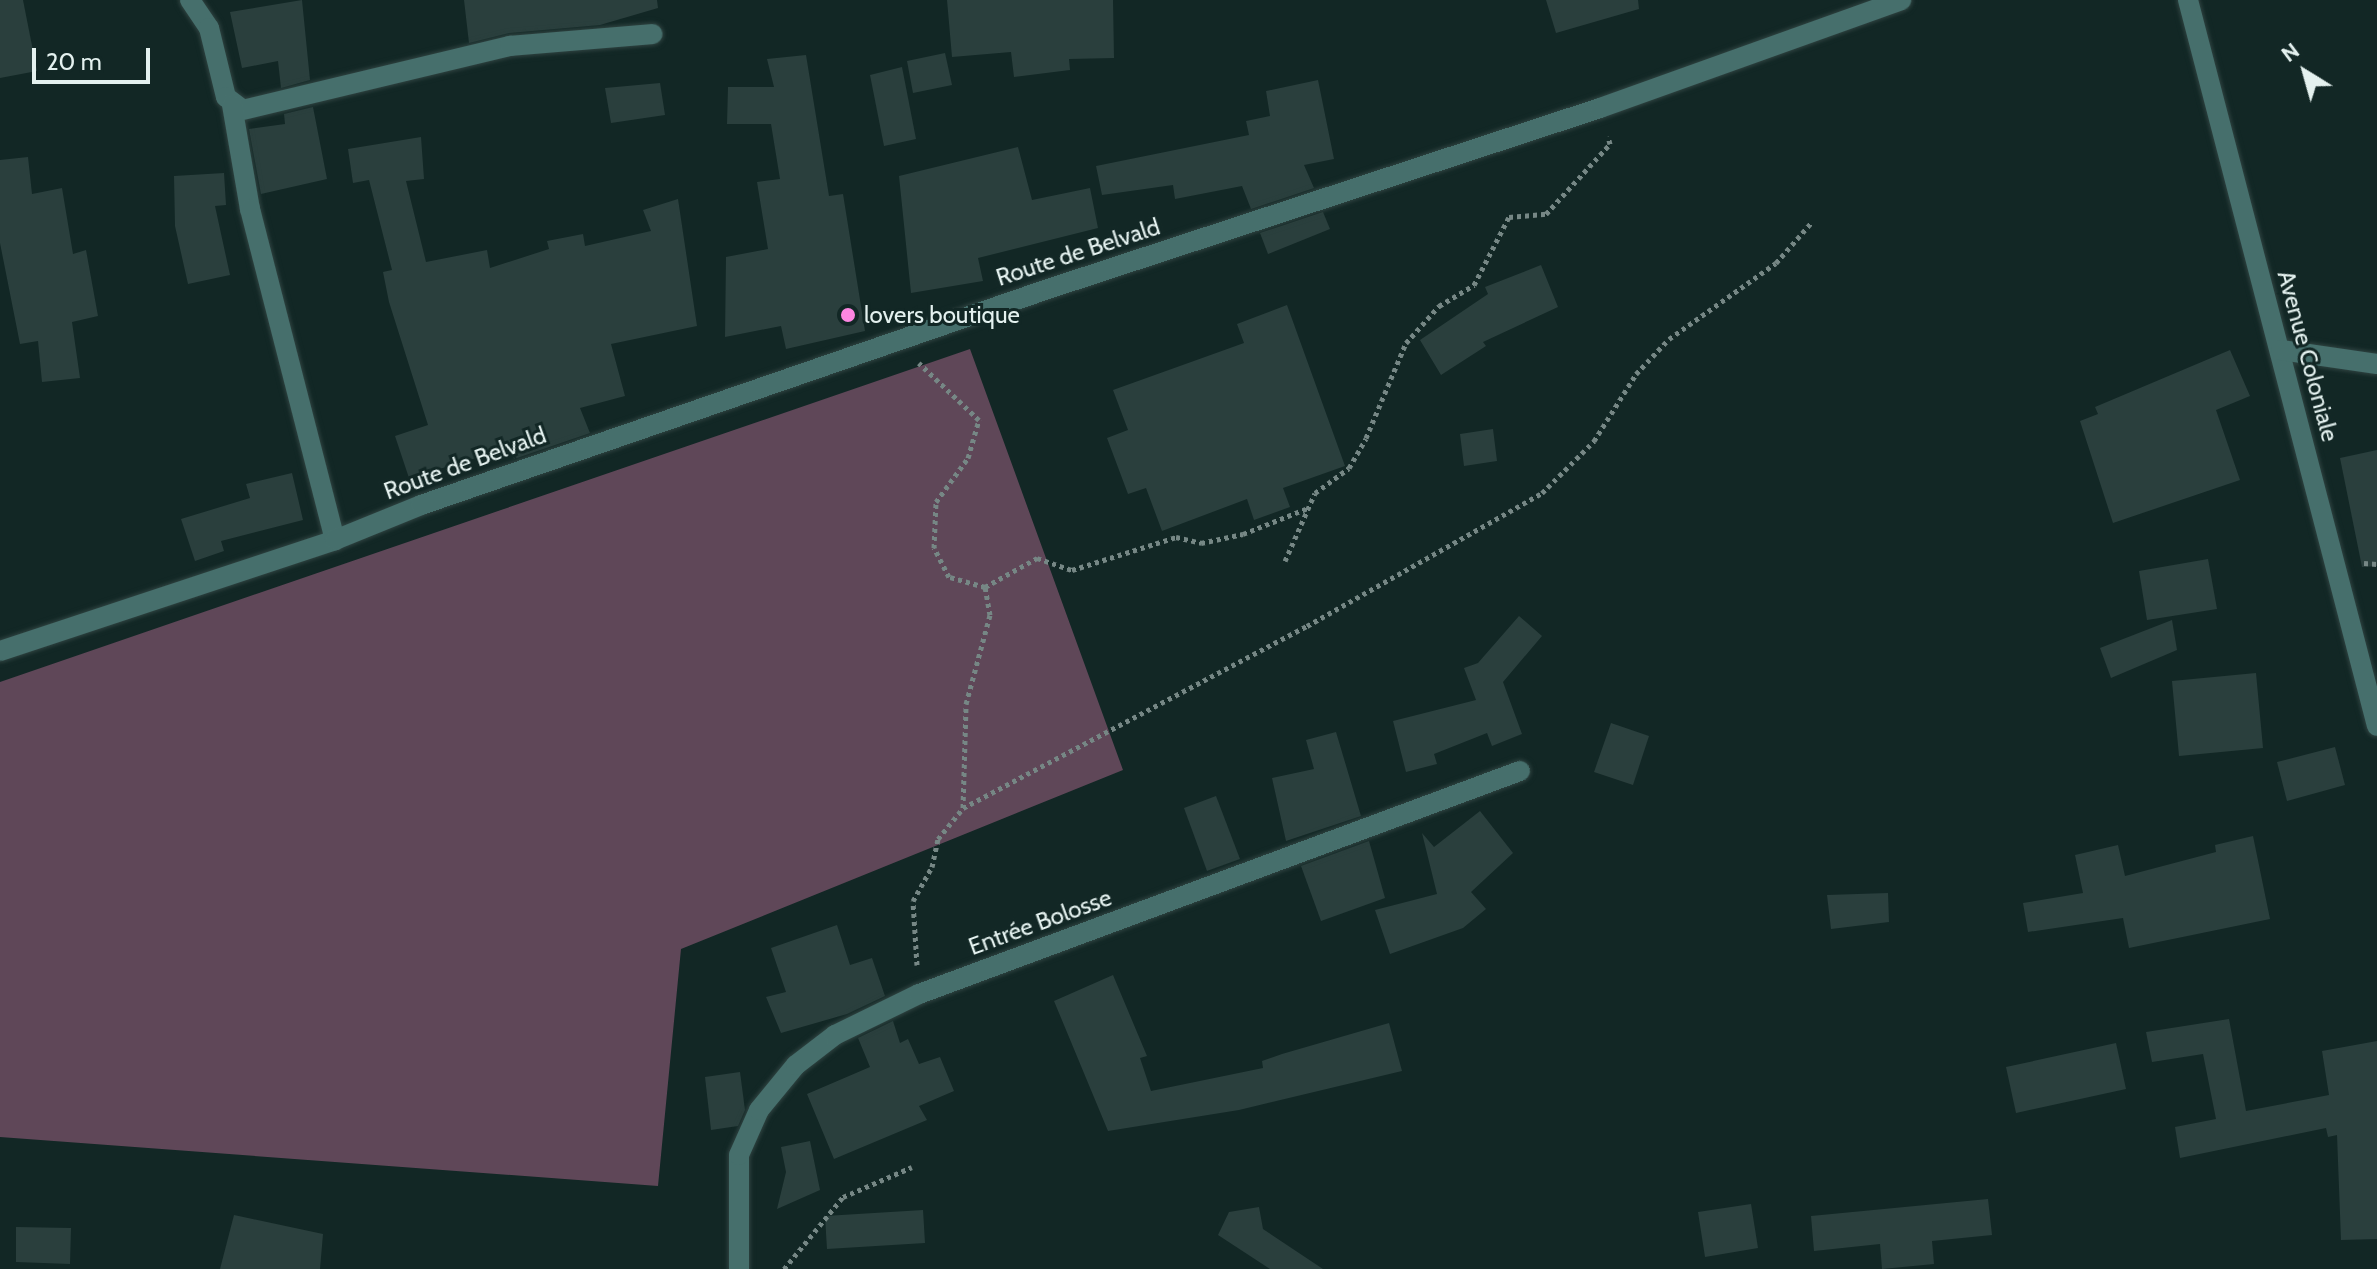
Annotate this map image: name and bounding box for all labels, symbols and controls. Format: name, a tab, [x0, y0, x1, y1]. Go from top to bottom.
scale bar	[36, 32, 154, 82]
north arrow	[2265, 32, 2345, 112]
text: N	[2276, 37, 2305, 68]
text: 20 m	[46, 47, 102, 76]
street label: Route de Belvald	[992, 212, 1164, 292]
street label: Avenue Coloniale	[2271, 267, 2345, 445]
place label: lovers boutique	[864, 301, 1020, 329]
marker: lovers boutique	[839, 306, 857, 324]
street label: Route de Belvald	[380, 420, 550, 506]
street label: Entrée Bolosse	[965, 883, 1115, 961]

